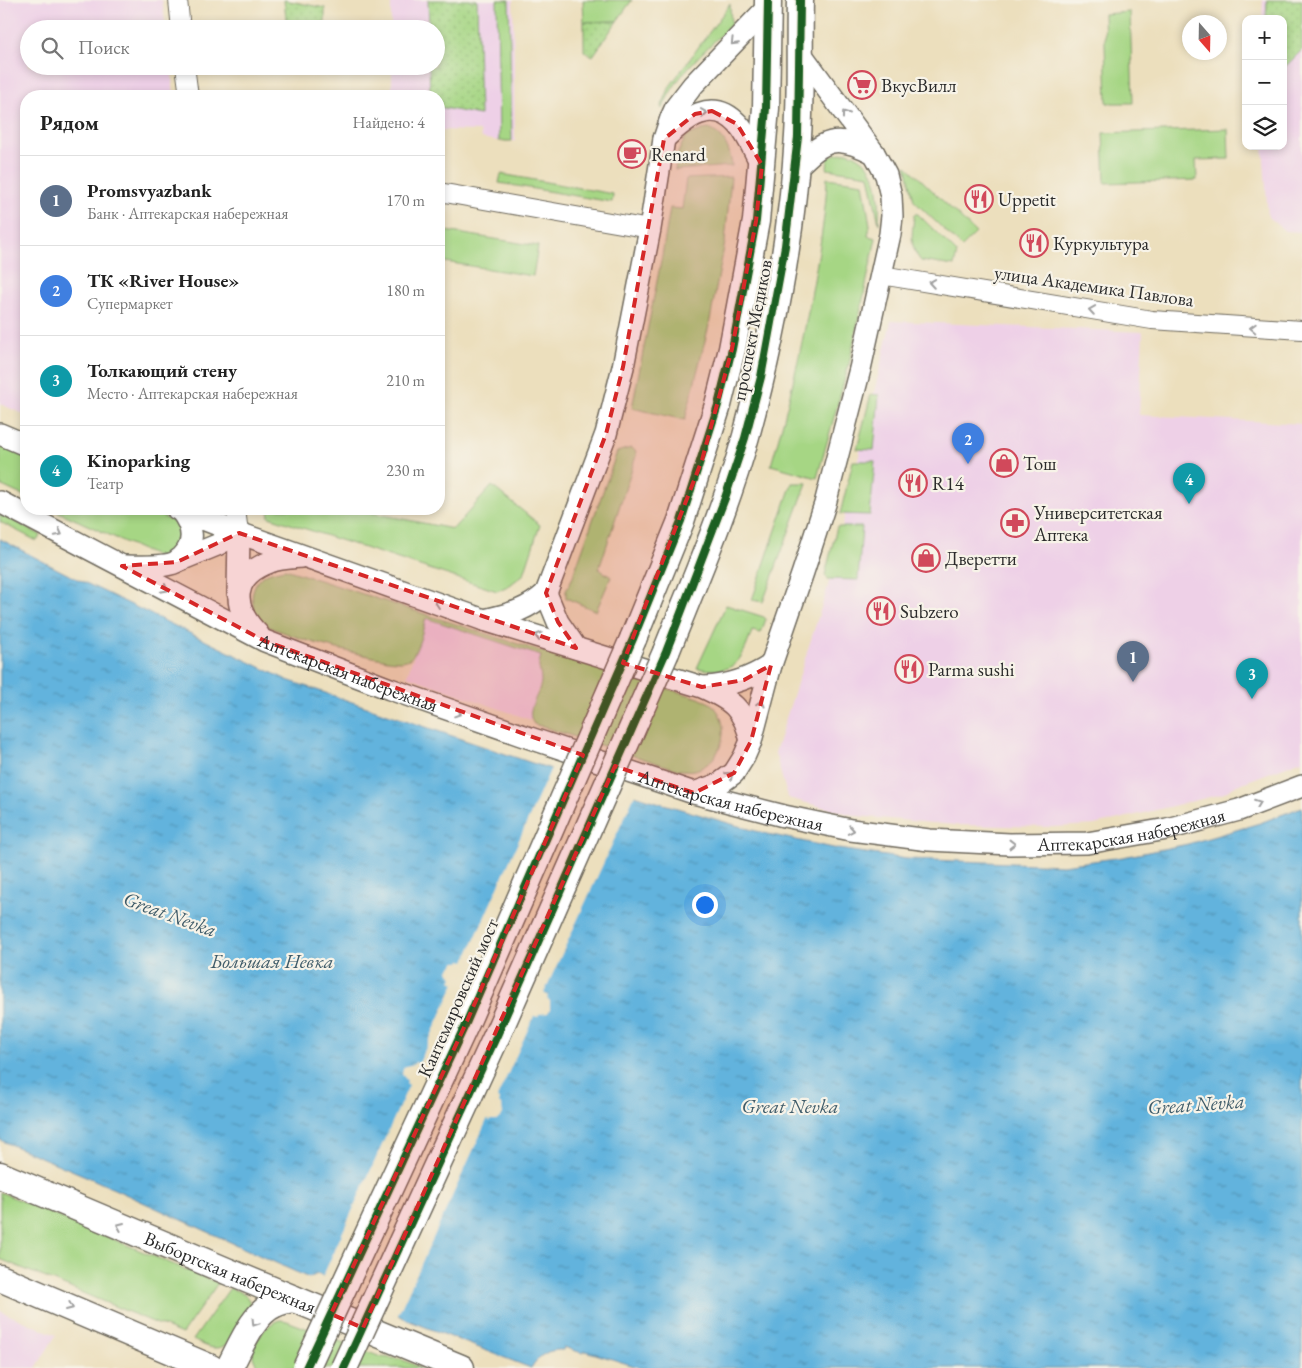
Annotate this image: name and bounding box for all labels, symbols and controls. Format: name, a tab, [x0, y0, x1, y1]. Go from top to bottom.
north arrow	[1182, 15, 1227, 60]
map controls	[1242, 15, 1287, 150]
button: +	[1242, 15, 1287, 60]
search box	[20, 20, 445, 75]
icon: search	[38, 34, 66, 62]
text: Поиск	[78, 35, 130, 60]
one-way arrow	[731, 36, 740, 45]
button: −	[1242, 60, 1287, 105]
supermarket icon: ВкусВилл	[847, 70, 877, 100]
place label: ВкусВилл	[881, 73, 956, 98]
button: layers	[1242, 105, 1287, 150]
one-way arrow	[699, 108, 708, 118]
text: Рядом	[40, 109, 99, 136]
one-way arrow	[842, 110, 851, 120]
text: Найдено: 4	[353, 112, 425, 133]
cafe icon: Renard	[617, 139, 647, 169]
place label: Renard	[651, 142, 706, 167]
text: Promsvyazbank	[87, 178, 212, 203]
restaurant icon: Uppetit	[964, 184, 994, 214]
place label: Uppetit	[998, 187, 1056, 212]
text: 1	[52, 190, 60, 211]
text: 170 m	[386, 190, 425, 211]
text: Банк · Аптекарская набережная	[87, 203, 288, 224]
restaurant icon: Куркультура	[1019, 228, 1049, 258]
place label: Куркультура	[1053, 231, 1149, 256]
street label: проспект Медиков	[726, 257, 778, 403]
street label: улица Академика Павлова	[993, 260, 1196, 312]
text: ТК «River House»	[87, 268, 239, 293]
one-way arrow	[927, 278, 936, 288]
text: 2	[52, 280, 60, 301]
text: 180 m	[386, 280, 425, 301]
text: Супермаркет	[87, 293, 173, 314]
one-way arrow	[1088, 305, 1096, 315]
one-way arrow	[1249, 322, 1257, 333]
text: Толкающий стену	[87, 358, 237, 383]
text: 3	[52, 370, 60, 391]
text: 210 m	[386, 370, 425, 391]
text: Место · Аптекарская набережная	[87, 383, 298, 404]
pin: 2	[952, 423, 984, 464]
text: Kinoparking	[87, 448, 190, 473]
shop icon: Тош	[989, 448, 1019, 478]
place label: Тош	[1023, 451, 1056, 476]
text: 4	[52, 460, 60, 481]
text: 230 m	[386, 460, 425, 481]
pin: 4	[1173, 463, 1205, 504]
restaurant icon: R14	[898, 468, 928, 498]
place label: R14	[932, 471, 965, 496]
text: Театр	[87, 473, 124, 494]
place label: Университетская Аптека	[1033, 500, 1163, 547]
pharmacy icon: Университетская Аптека	[1000, 508, 1030, 538]
one-way arrow	[53, 527, 62, 537]
shop icon: Дверетти	[911, 543, 941, 573]
place label: Дверетти	[945, 546, 1017, 571]
one-way arrow	[160, 583, 169, 593]
restaurant icon: Subzero	[866, 596, 896, 626]
one-way arrow	[434, 599, 443, 609]
place label: Subzero	[900, 599, 959, 624]
street label: Аптекарская набережная	[254, 627, 442, 718]
one-way arrow	[535, 632, 543, 642]
pin: 1	[1117, 641, 1149, 682]
restaurant icon: Parma sushi	[894, 654, 924, 684]
place label: Parma sushi	[928, 657, 1015, 682]
pin: 3	[1236, 658, 1268, 699]
one-way arrow	[755, 698, 766, 707]
one-way arrow	[454, 707, 462, 717]
street label: Аптекарская набережная	[634, 763, 826, 836]
one-way arrow	[724, 771, 733, 780]
one-way arrow	[1253, 799, 1261, 809]
street label: Аптекарская набережная	[1036, 802, 1228, 856]
one-way arrow	[846, 824, 855, 834]
one-way arrow	[1009, 839, 1017, 849]
water label: Great Nevka	[120, 885, 220, 943]
your location	[692, 892, 718, 918]
street label: Кантемировский мост	[412, 914, 504, 1081]
water label: Большая Невка	[209, 948, 334, 974]
water label: Great Nevka	[1147, 1088, 1245, 1120]
water label: Great Nevka	[741, 1093, 839, 1119]
one-way arrow	[116, 1222, 125, 1232]
street label: Выборгская набережная	[141, 1225, 320, 1319]
one-way arrow	[65, 1301, 74, 1312]
one-way arrow	[251, 1317, 261, 1326]

